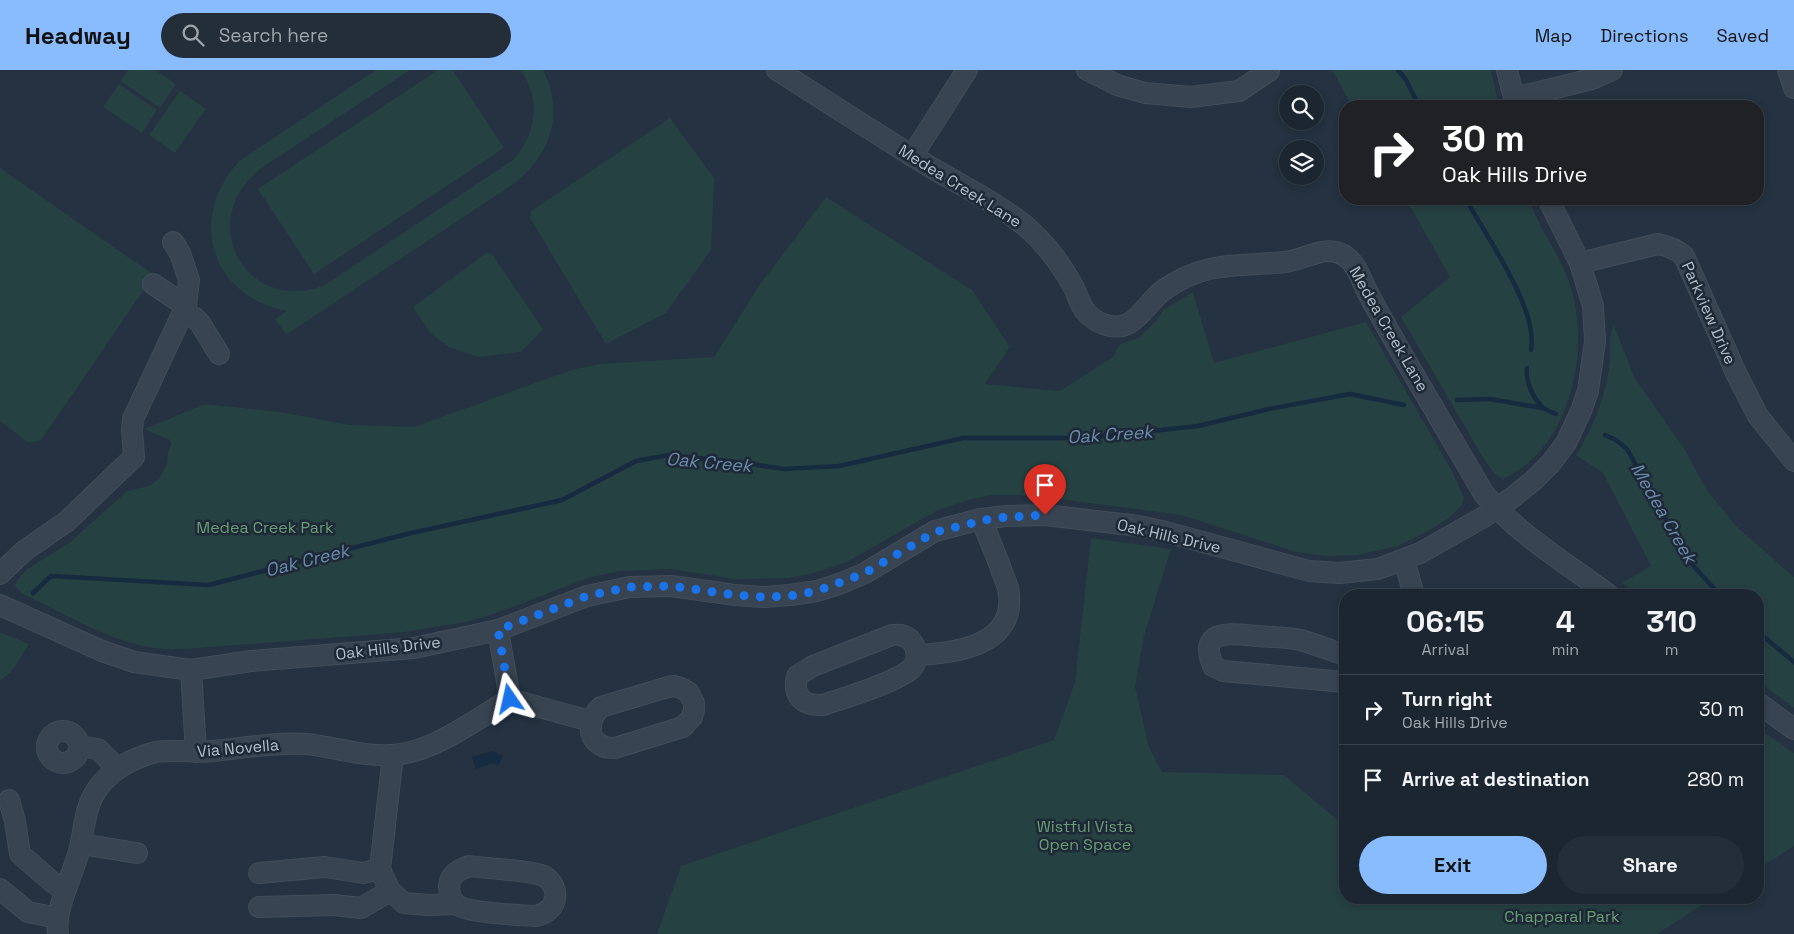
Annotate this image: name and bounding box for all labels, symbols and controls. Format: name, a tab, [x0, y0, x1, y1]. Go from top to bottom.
search box	[161, 13, 511, 58]
text: Headway	[25, 20, 131, 51]
icon: search	[179, 21, 207, 49]
text: Search here	[219, 23, 328, 48]
text: Map	[1535, 24, 1572, 47]
text: Directions	[1600, 24, 1689, 47]
text: Saved	[1717, 24, 1769, 47]
map controls	[1279, 85, 1324, 185]
button: search	[1279, 85, 1324, 130]
text: 30 m	[1442, 117, 1525, 161]
icon: right	[1359, 120, 1424, 185]
street label: Medea Creek Lane	[895, 140, 1025, 232]
button: layers	[1279, 140, 1324, 185]
text: Oak Hills Drive	[1442, 160, 1587, 188]
street label: Parkview Drive	[1677, 258, 1741, 368]
street label: Medea Creek Lane	[1345, 263, 1433, 395]
water label: Oak Creek	[1066, 419, 1156, 448]
water label: Oak Creek	[665, 447, 755, 477]
water label: Medea Creek	[1626, 459, 1703, 569]
pin	[1024, 464, 1066, 515]
icon: arrive	[1031, 471, 1059, 499]
street label: Oak Hills Drive	[1115, 514, 1223, 558]
park label: Medea Creek Park	[196, 517, 334, 538]
water label: Oak Creek	[263, 538, 354, 582]
text: 06:15	[1406, 602, 1485, 641]
text: 4	[1556, 602, 1575, 641]
text: 310	[1646, 602, 1697, 641]
street label: Oak Hills Drive	[334, 631, 442, 665]
text: Arrival	[1422, 639, 1469, 660]
text: min	[1552, 639, 1579, 660]
text: m	[1665, 639, 1678, 660]
position arrow	[483, 672, 535, 724]
text: Turn right	[1402, 687, 1492, 712]
icon: right	[1359, 696, 1387, 724]
text: 30 m	[1699, 697, 1744, 722]
text: Oak Hills Drive	[1402, 712, 1508, 733]
street label: Via Novella	[196, 734, 280, 762]
icon: arrive	[1359, 766, 1387, 794]
text: Arrive at destination	[1402, 767, 1590, 792]
text: 280 m	[1687, 767, 1744, 792]
park label: Wistful Vista Open Space	[1037, 816, 1133, 855]
button: Exit	[1359, 836, 1547, 894]
button: Share	[1557, 836, 1744, 894]
park label: Chapparal Park	[1504, 906, 1620, 927]

